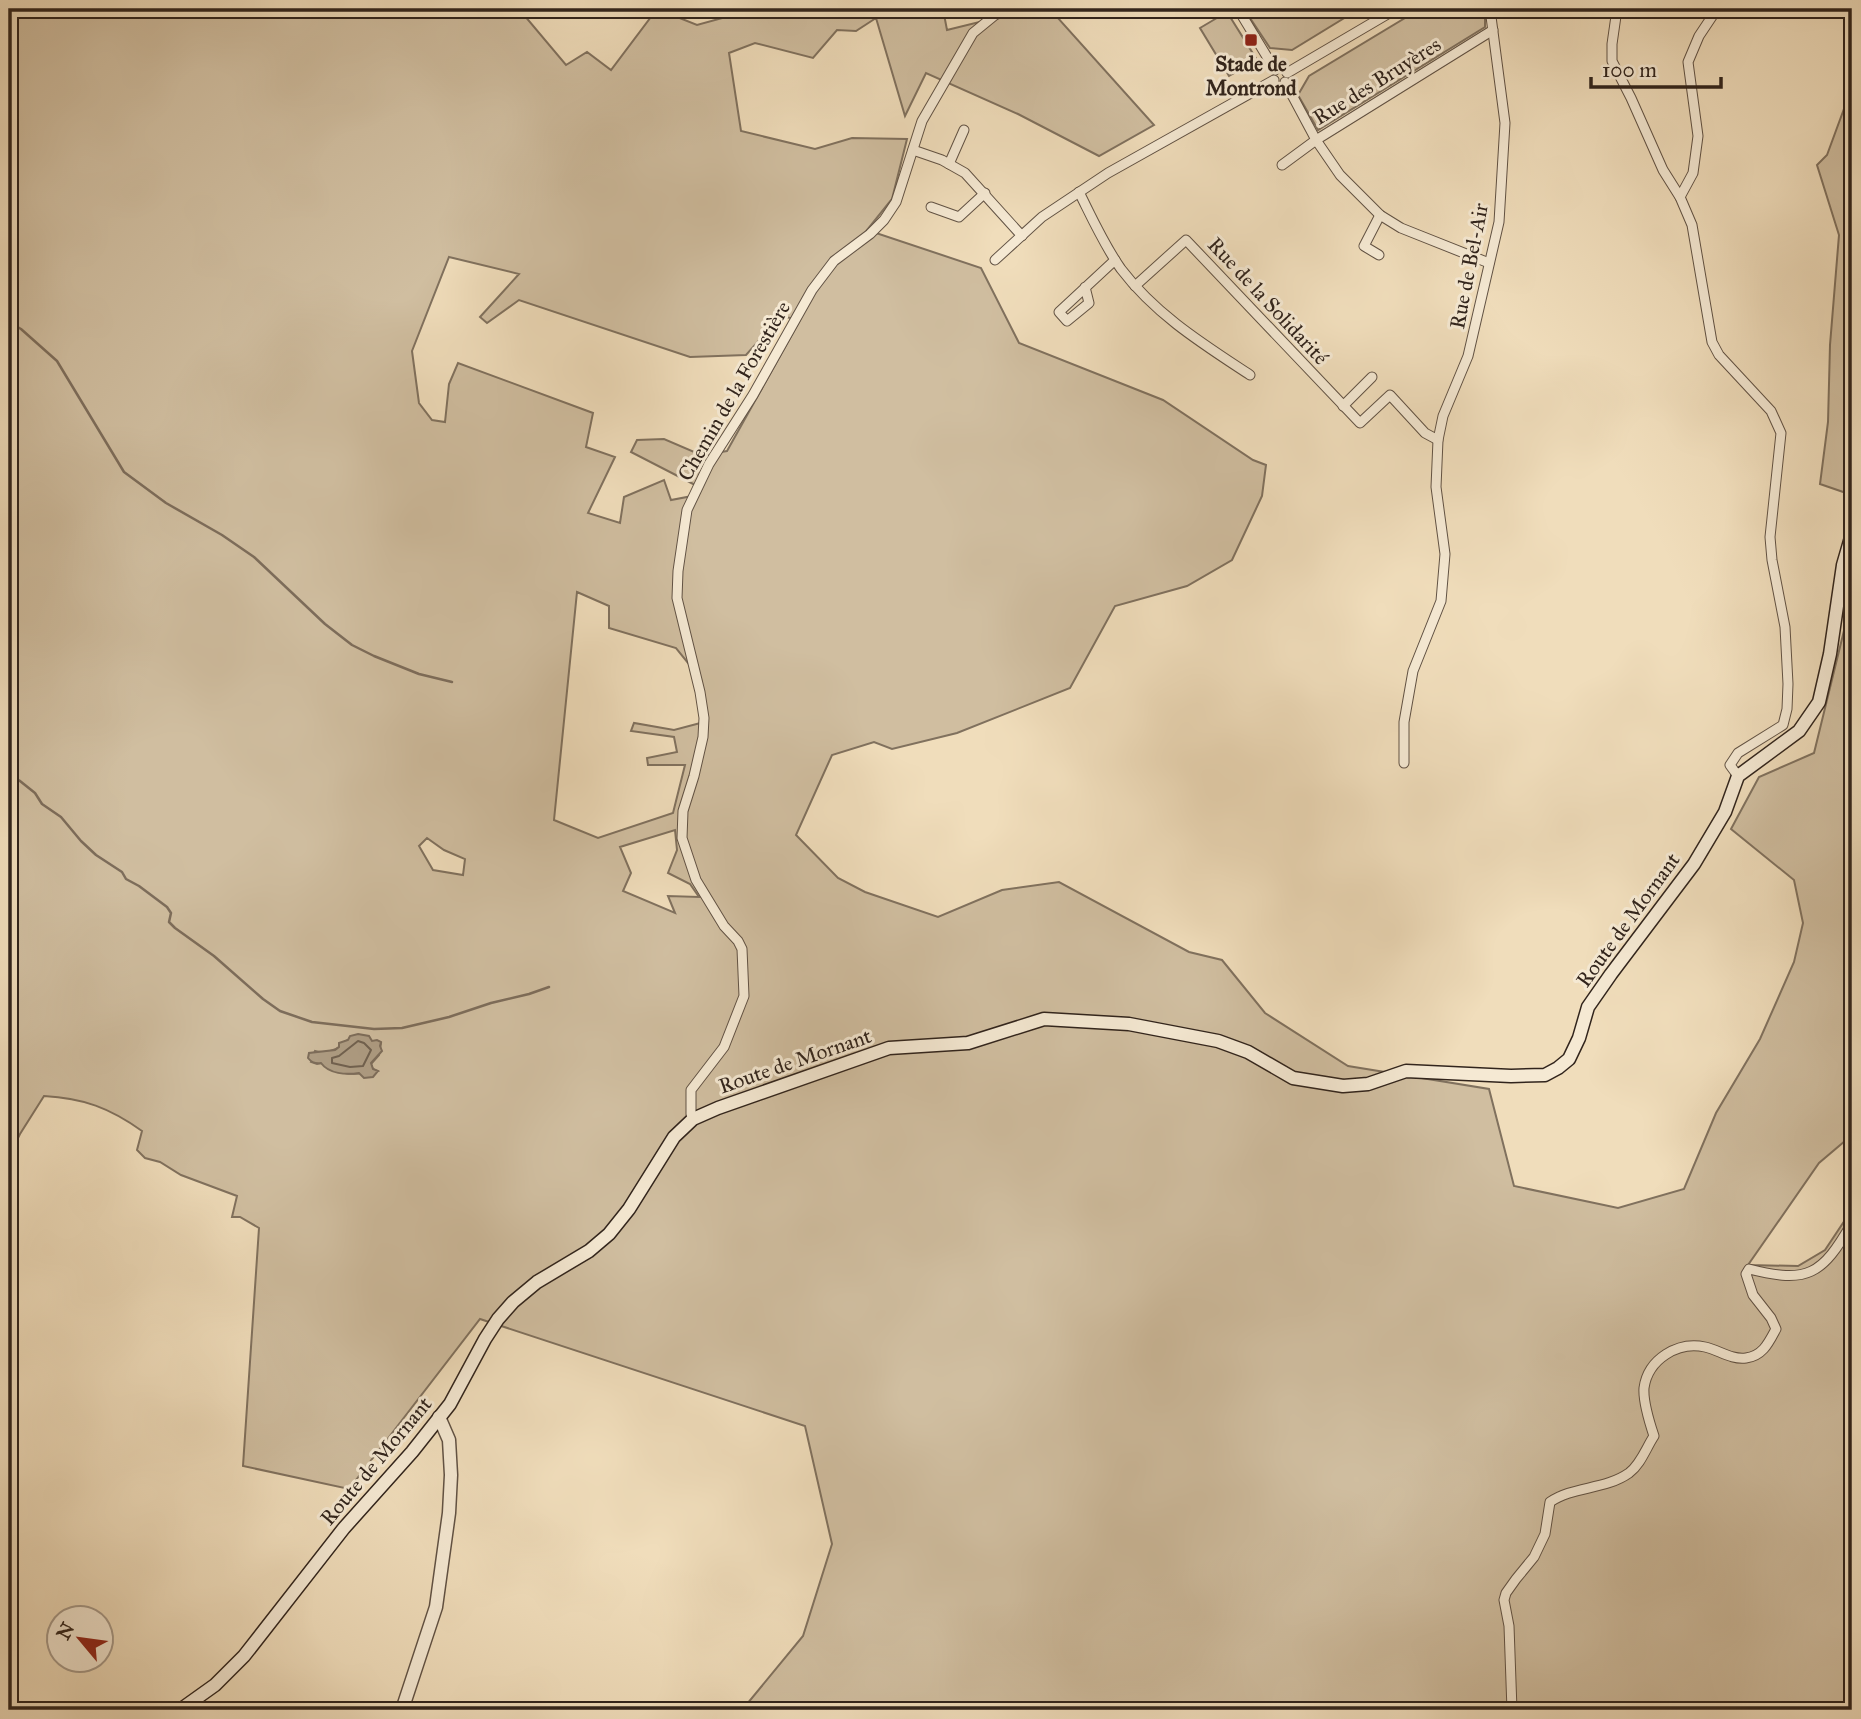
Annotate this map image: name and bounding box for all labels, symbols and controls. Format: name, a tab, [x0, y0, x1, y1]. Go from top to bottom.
street label: Rue des Bruyères	[1308, 31, 1446, 131]
marker: Stade de Montrond	[1243, 32, 1259, 48]
scale bar	[1591, 46, 1721, 90]
place label: Stade de Montrond	[1205, 51, 1297, 101]
text: 100 m	[1602, 57, 1657, 83]
street label: Rue de Bel-Air	[1444, 201, 1494, 331]
street label: Rue de la Solidarité	[1202, 232, 1334, 370]
street label: Chemin de la Forestière	[672, 296, 796, 486]
street label: Route de Mornant	[1570, 847, 1686, 992]
street label: Route de Mornant	[715, 1022, 875, 1099]
street label: Route de Mornant	[315, 1391, 438, 1531]
north arrow	[46, 1604, 116, 1674]
text: N	[52, 1618, 80, 1644]

